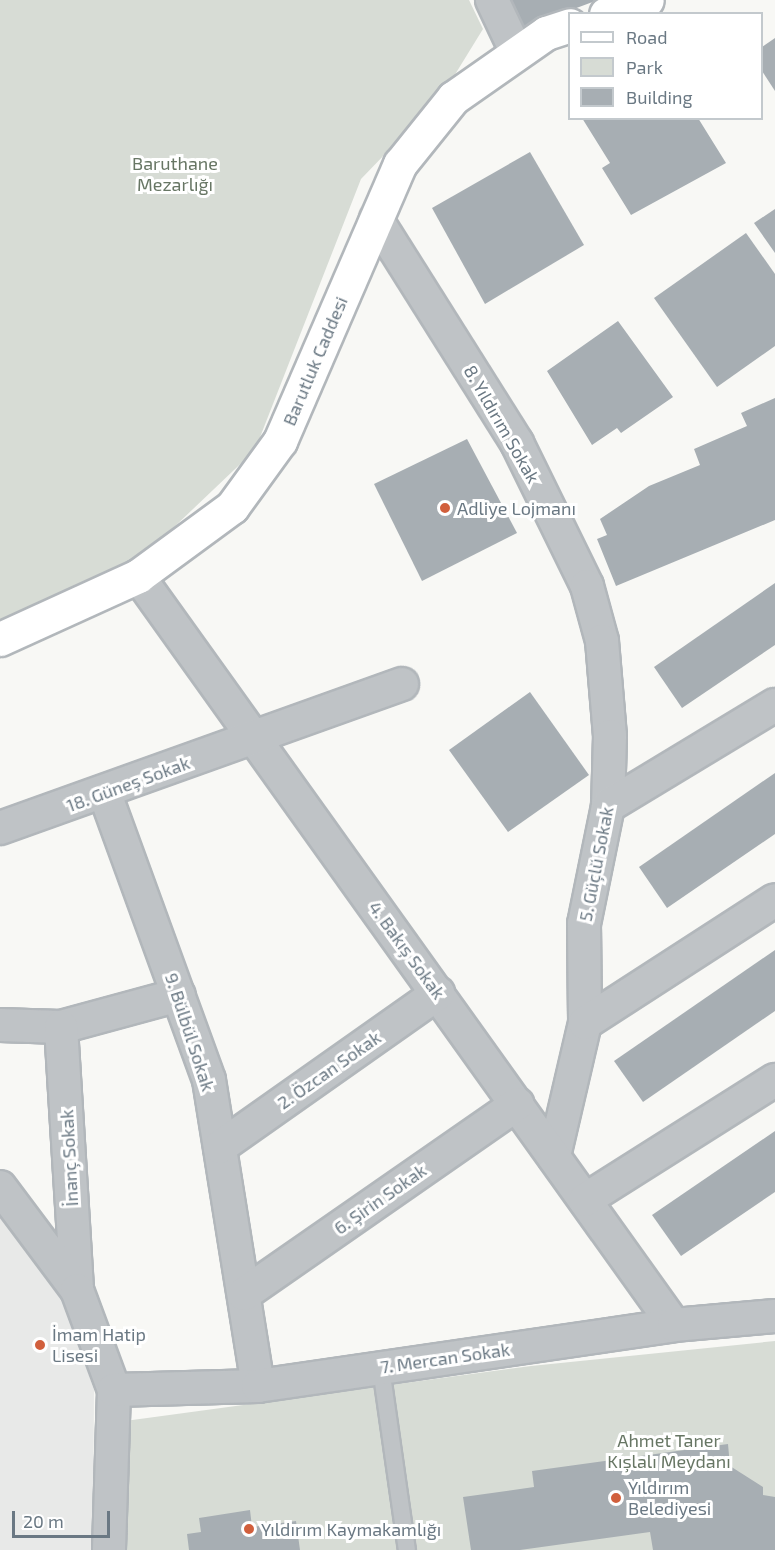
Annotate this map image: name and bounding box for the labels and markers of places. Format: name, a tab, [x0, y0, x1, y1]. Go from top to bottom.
place label: Adliye Lojmanı	[457, 497, 576, 519]
marker: Adliye Lojmanı	[438, 501, 452, 515]
place label: İmam Hatip Lisesi	[52, 1324, 146, 1366]
marker: İmam Hatip Lisesi	[33, 1338, 47, 1352]
place label: Yıldırım Belediyesi	[628, 1477, 711, 1520]
marker: Yıldırım Belediyesi	[609, 1491, 623, 1505]
place label: Yıldırım Kaymakamlığı	[261, 1518, 441, 1540]
marker: Yıldırım Kaymakamlığı	[242, 1522, 256, 1536]

